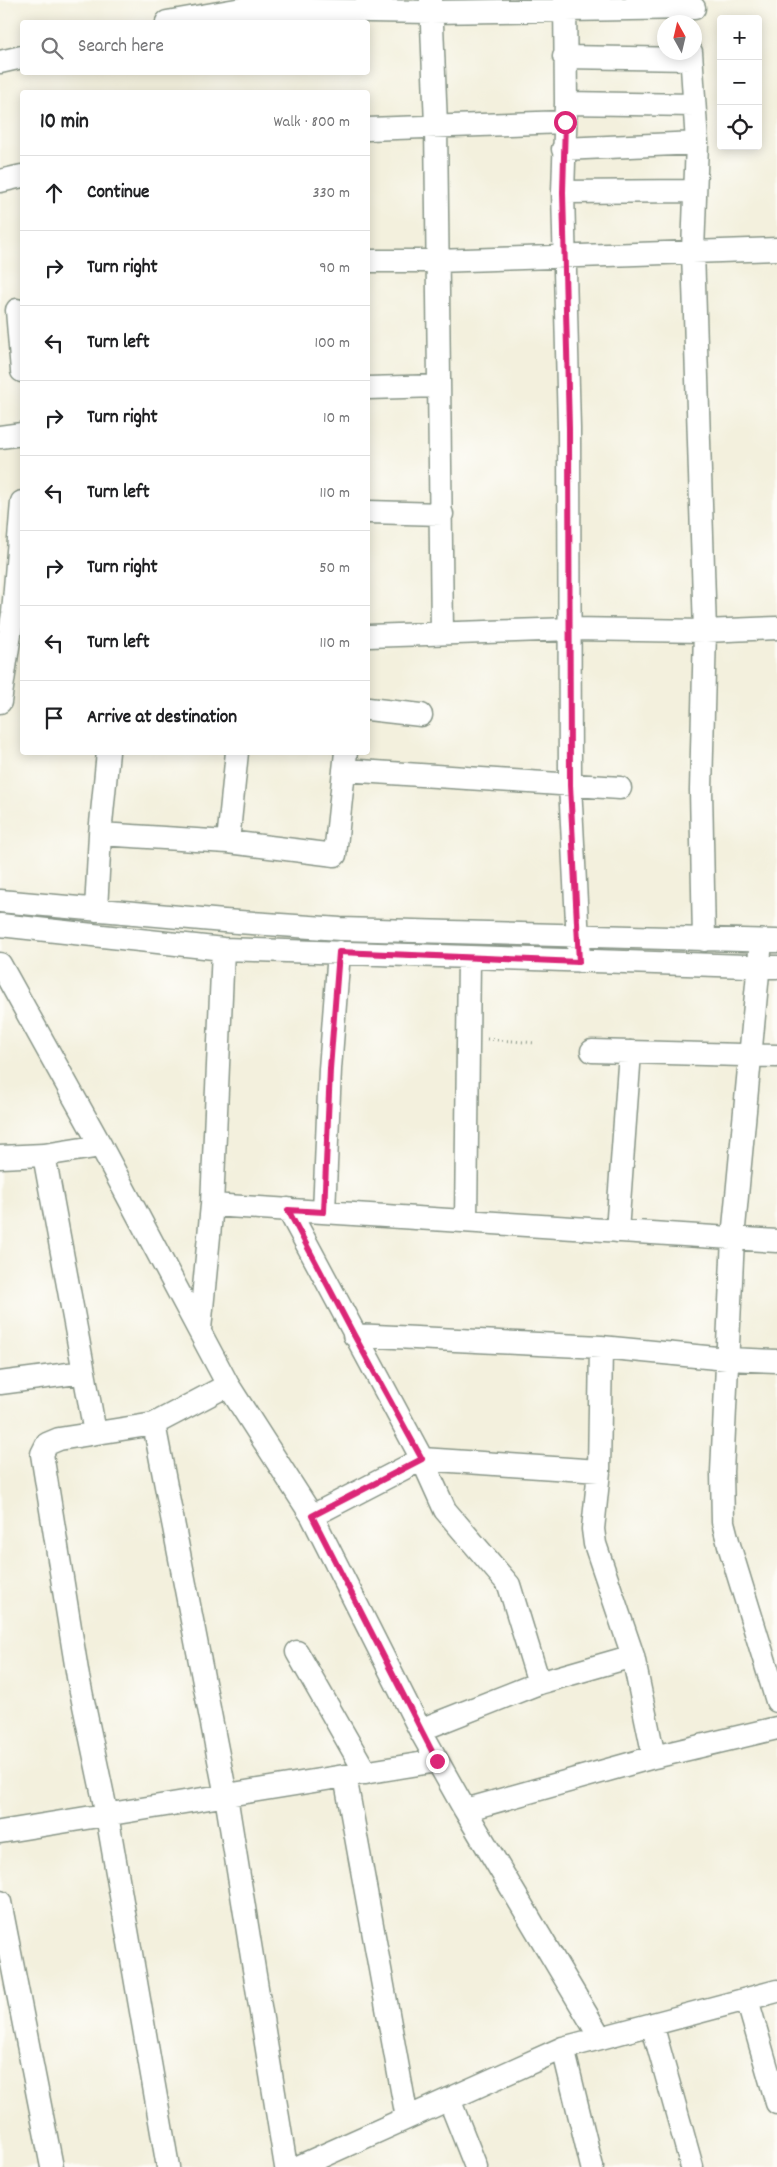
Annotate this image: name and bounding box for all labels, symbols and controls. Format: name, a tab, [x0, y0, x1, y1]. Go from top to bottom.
north arrow	[657, 15, 702, 60]
map controls	[717, 15, 762, 150]
button: +	[717, 15, 762, 60]
search box	[20, 20, 370, 75]
icon: search	[38, 34, 66, 62]
text: Search here	[78, 34, 164, 61]
button: −	[717, 60, 762, 105]
button: locate	[717, 105, 762, 150]
text: 10 min	[40, 108, 89, 138]
text: Walk · 800 m	[273, 111, 350, 134]
route start	[554, 111, 577, 134]
icon: ahead	[40, 179, 68, 207]
text: Continue	[87, 180, 149, 207]
text: 330 m	[312, 182, 350, 205]
icon: right	[40, 254, 68, 282]
text: Turn right	[87, 255, 158, 282]
text: 90 m	[319, 257, 350, 280]
icon: left	[40, 329, 68, 357]
text: Turn left	[87, 330, 150, 357]
text: 100 m	[314, 332, 350, 355]
icon: right	[40, 404, 68, 432]
text: Turn right	[87, 405, 158, 432]
text: 10 m	[323, 407, 350, 430]
icon: left	[40, 479, 68, 507]
text: Turn left	[87, 480, 150, 507]
text: 110 m	[320, 482, 350, 505]
icon: right	[40, 554, 68, 582]
text: Turn right	[87, 555, 158, 582]
text: 50 m	[319, 557, 350, 580]
icon: left	[40, 629, 68, 657]
text: Turn left	[87, 630, 150, 657]
text: 110 m	[320, 632, 350, 655]
icon: arrive	[40, 704, 68, 732]
text: Arrive at destination	[87, 705, 237, 732]
route end	[426, 1750, 449, 1773]

